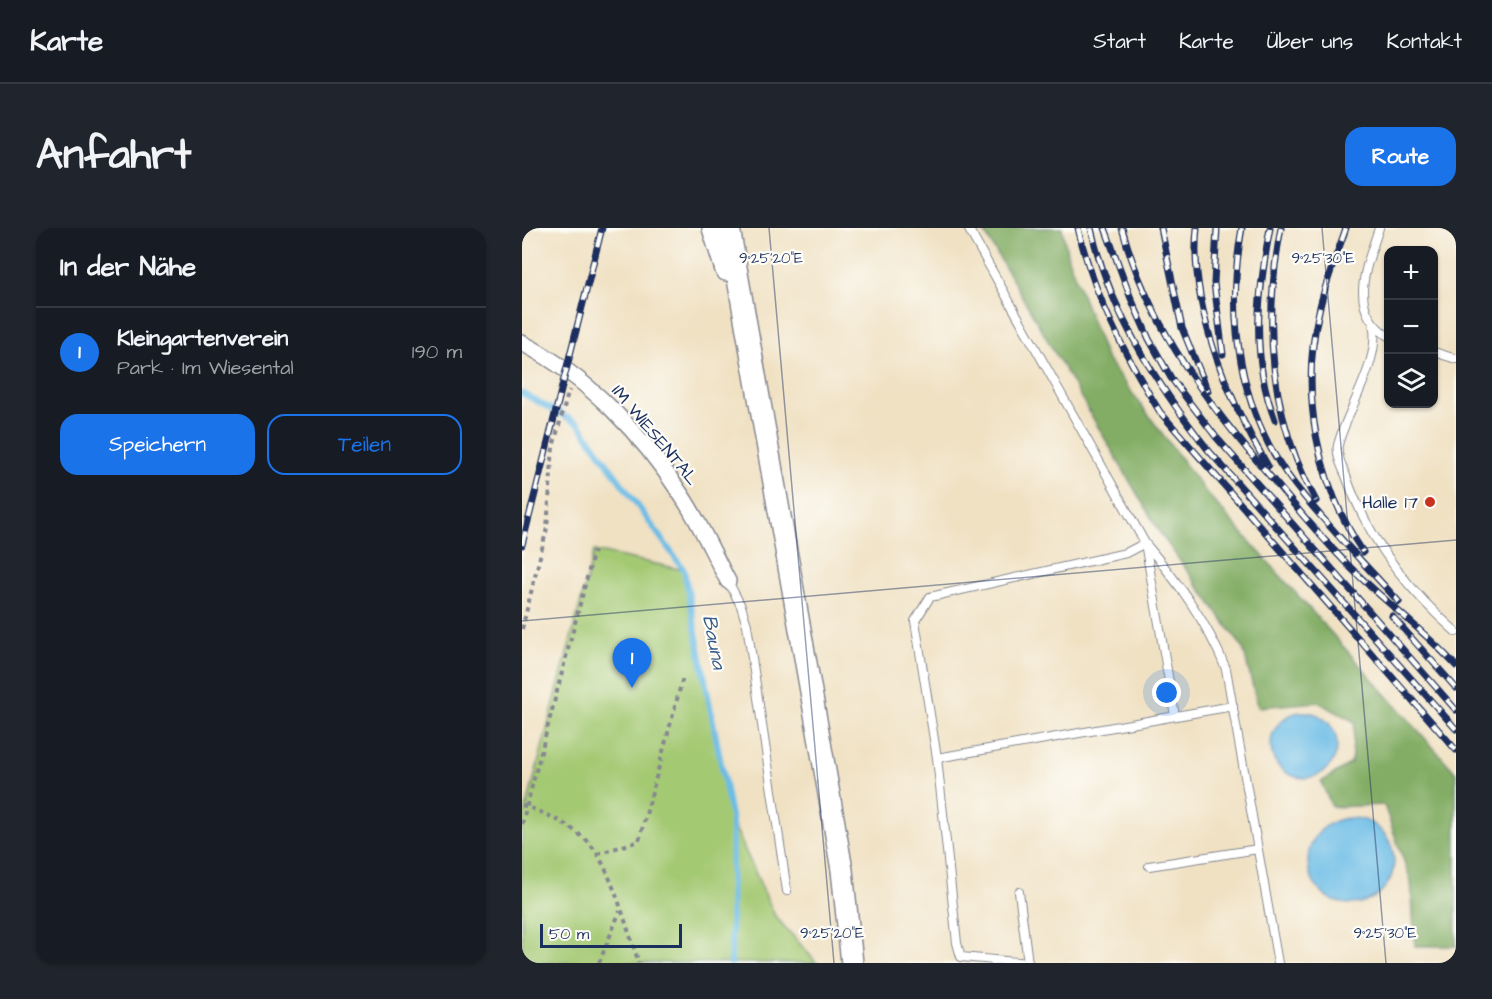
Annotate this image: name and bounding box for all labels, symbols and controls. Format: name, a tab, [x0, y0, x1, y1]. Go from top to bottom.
text: Karte	[30, 22, 103, 61]
text: Start	[1093, 27, 1146, 56]
text: Karte	[1179, 27, 1234, 56]
text: Über uns	[1267, 27, 1353, 56]
text: Kontakt	[1386, 27, 1462, 56]
text: Anfahrt	[36, 127, 191, 185]
button: Route	[1345, 127, 1456, 186]
map controls	[1384, 246, 1438, 408]
button: +	[1384, 246, 1438, 300]
text: 9°25'20"E	[739, 248, 803, 269]
text: 9°25'30"E	[1292, 248, 1355, 269]
text: In der Nähe	[60, 249, 196, 285]
button: −	[1384, 300, 1438, 354]
text: Kleingartenverein	[117, 323, 288, 354]
text: 1	[78, 338, 81, 366]
text: 190 m	[412, 338, 462, 366]
text: Park · Im Wiesental	[117, 354, 294, 382]
button: layers	[1384, 354, 1438, 408]
street label: IM WIESENTAL	[606, 380, 705, 491]
button: Speichern	[60, 414, 255, 475]
button: Teilen	[267, 414, 462, 475]
place label: Halle 17	[1362, 490, 1418, 515]
marker: Halle 17	[1423, 495, 1437, 509]
water label: Bauna	[695, 612, 733, 672]
pin: 1	[612, 638, 652, 688]
your location	[1152, 678, 1181, 707]
scale bar	[540, 921, 682, 948]
text: 50 m	[549, 923, 589, 945]
text: 9°25'20"E	[800, 923, 864, 944]
text: 9°25'30"E	[1354, 923, 1417, 944]

